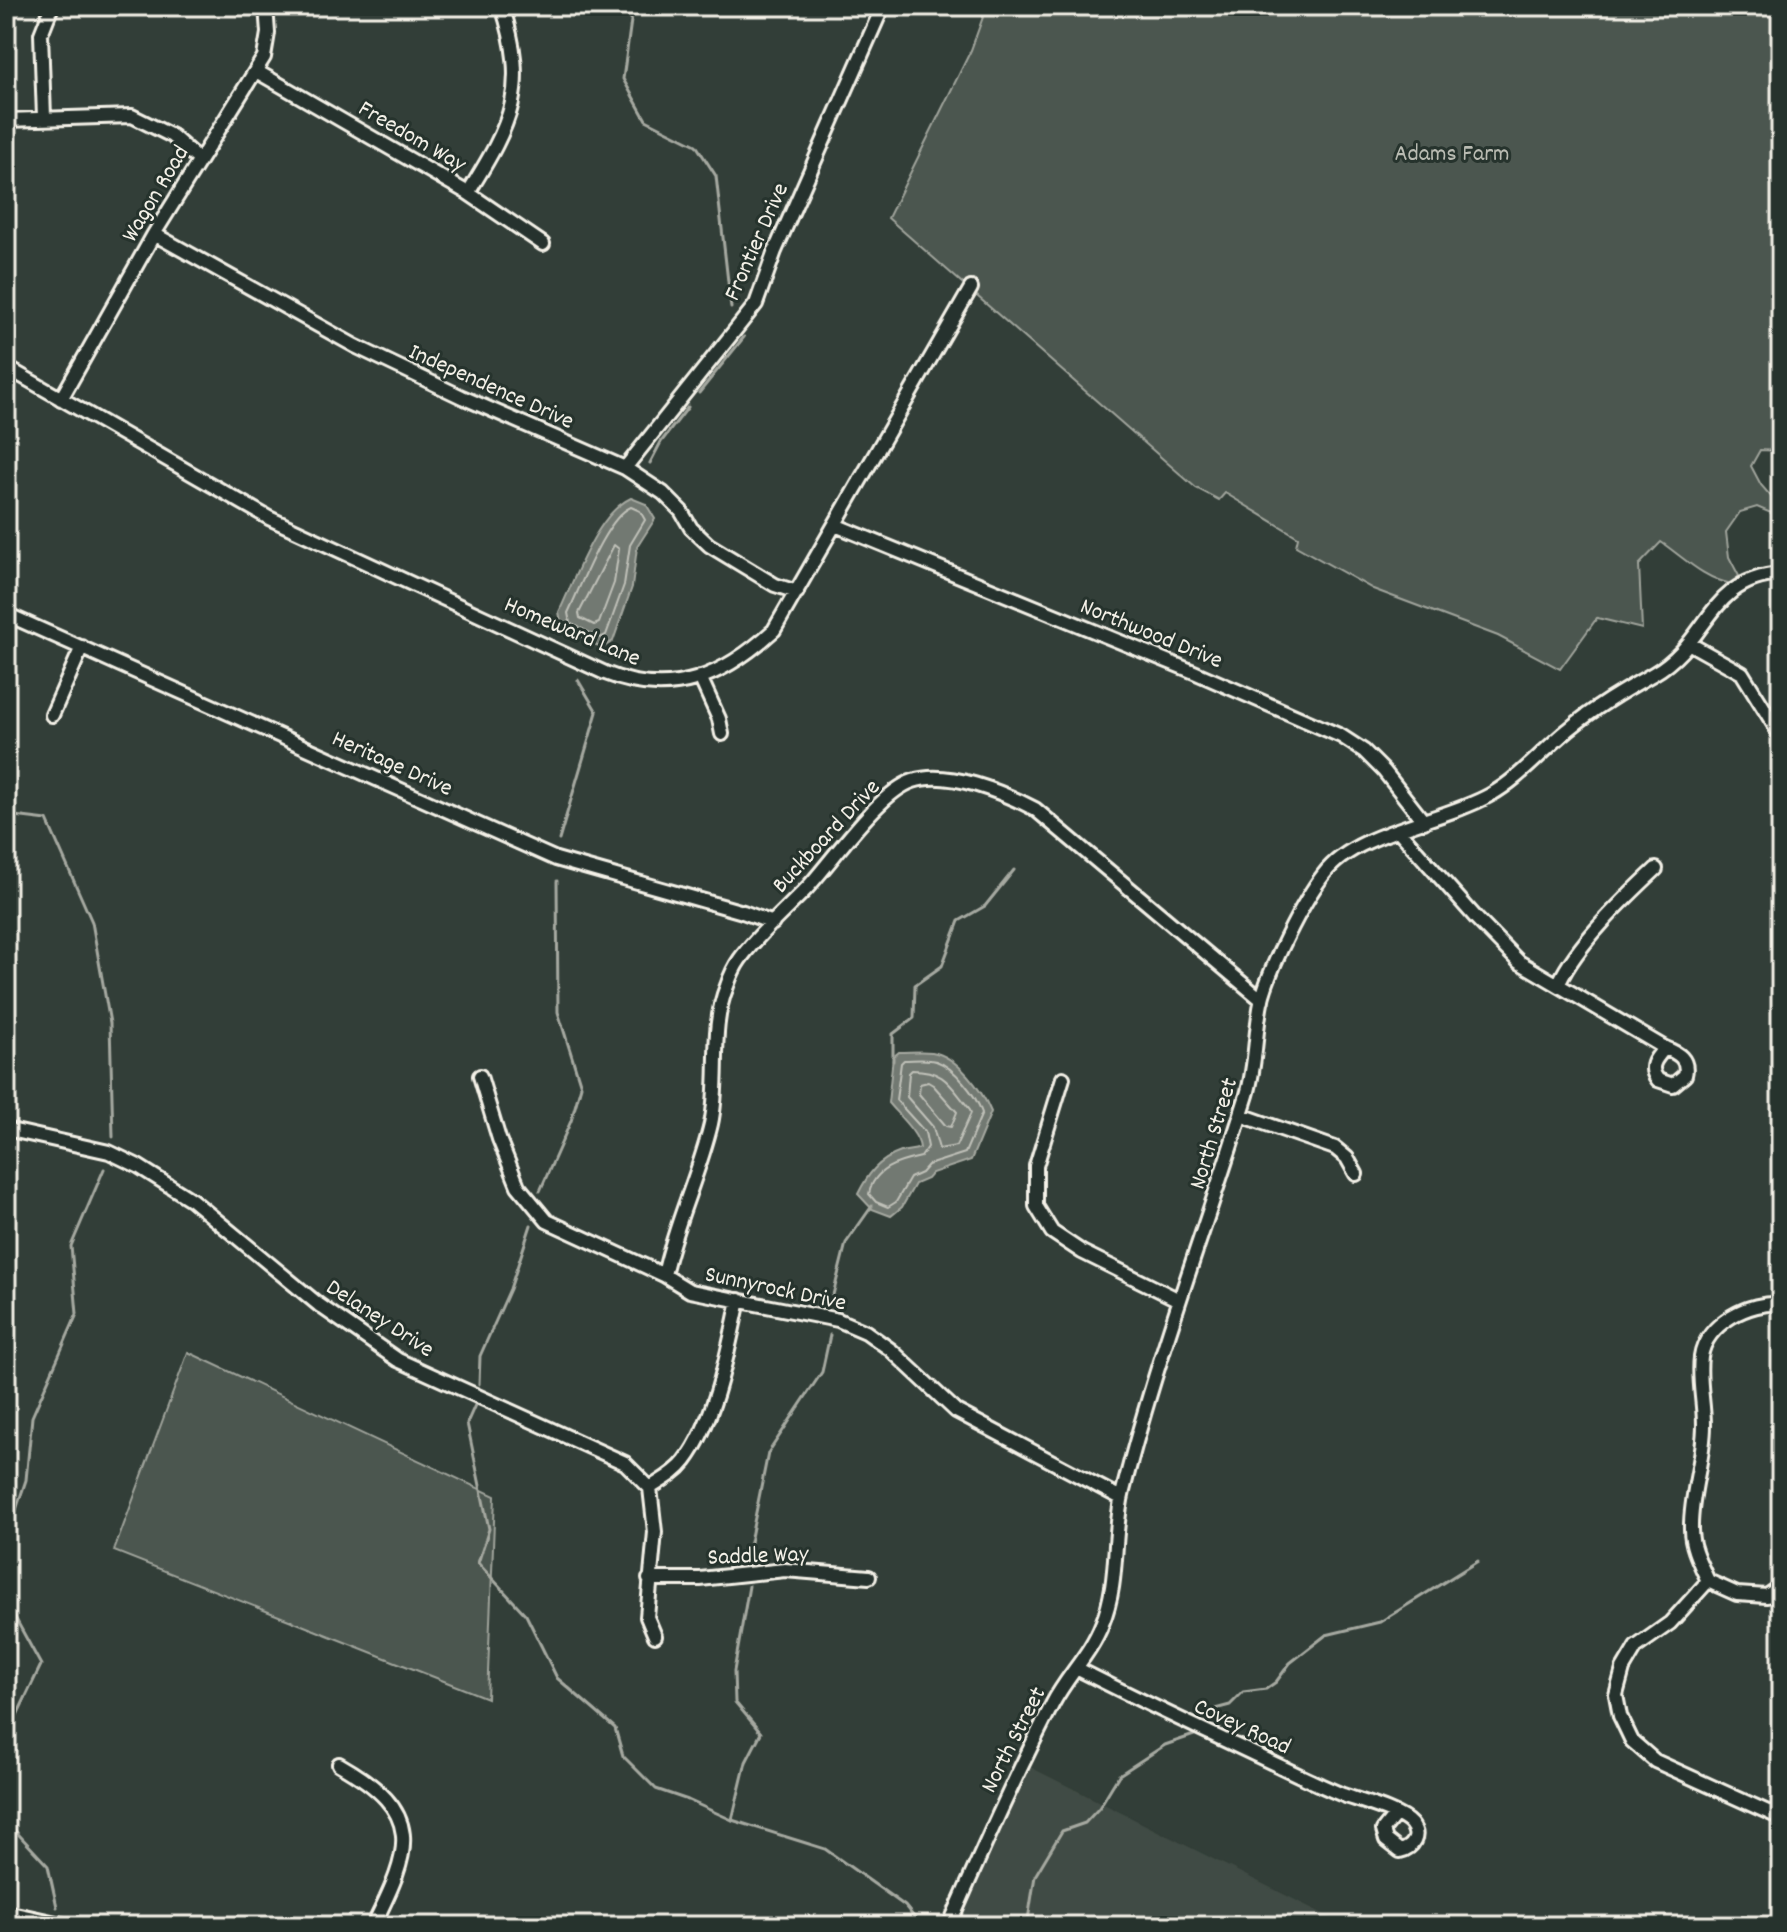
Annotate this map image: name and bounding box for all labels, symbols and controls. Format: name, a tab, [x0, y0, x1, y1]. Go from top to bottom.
street label: Freedom Way	[351, 93, 473, 183]
park label: Adams Farm	[1394, 138, 1510, 172]
street label: Wagon Road	[114, 140, 199, 249]
street label: Frontier Drive	[717, 178, 799, 307]
street label: Independence Drive	[403, 336, 579, 439]
street label: Homeward Lane	[498, 589, 645, 677]
street label: Northwood Drive	[1074, 591, 1227, 679]
street label: Heritage Drive	[326, 723, 458, 807]
street label: Buckboard Drive	[765, 772, 889, 902]
street label: North Street	[1182, 1074, 1248, 1194]
street label: Sunnyrock Drive	[702, 1258, 849, 1321]
street label: Delaney Drive	[319, 1272, 440, 1367]
street label: Saddle Way	[707, 1538, 810, 1576]
street label: North Street	[973, 1681, 1056, 1799]
street label: Covey Road	[1188, 1691, 1296, 1765]

